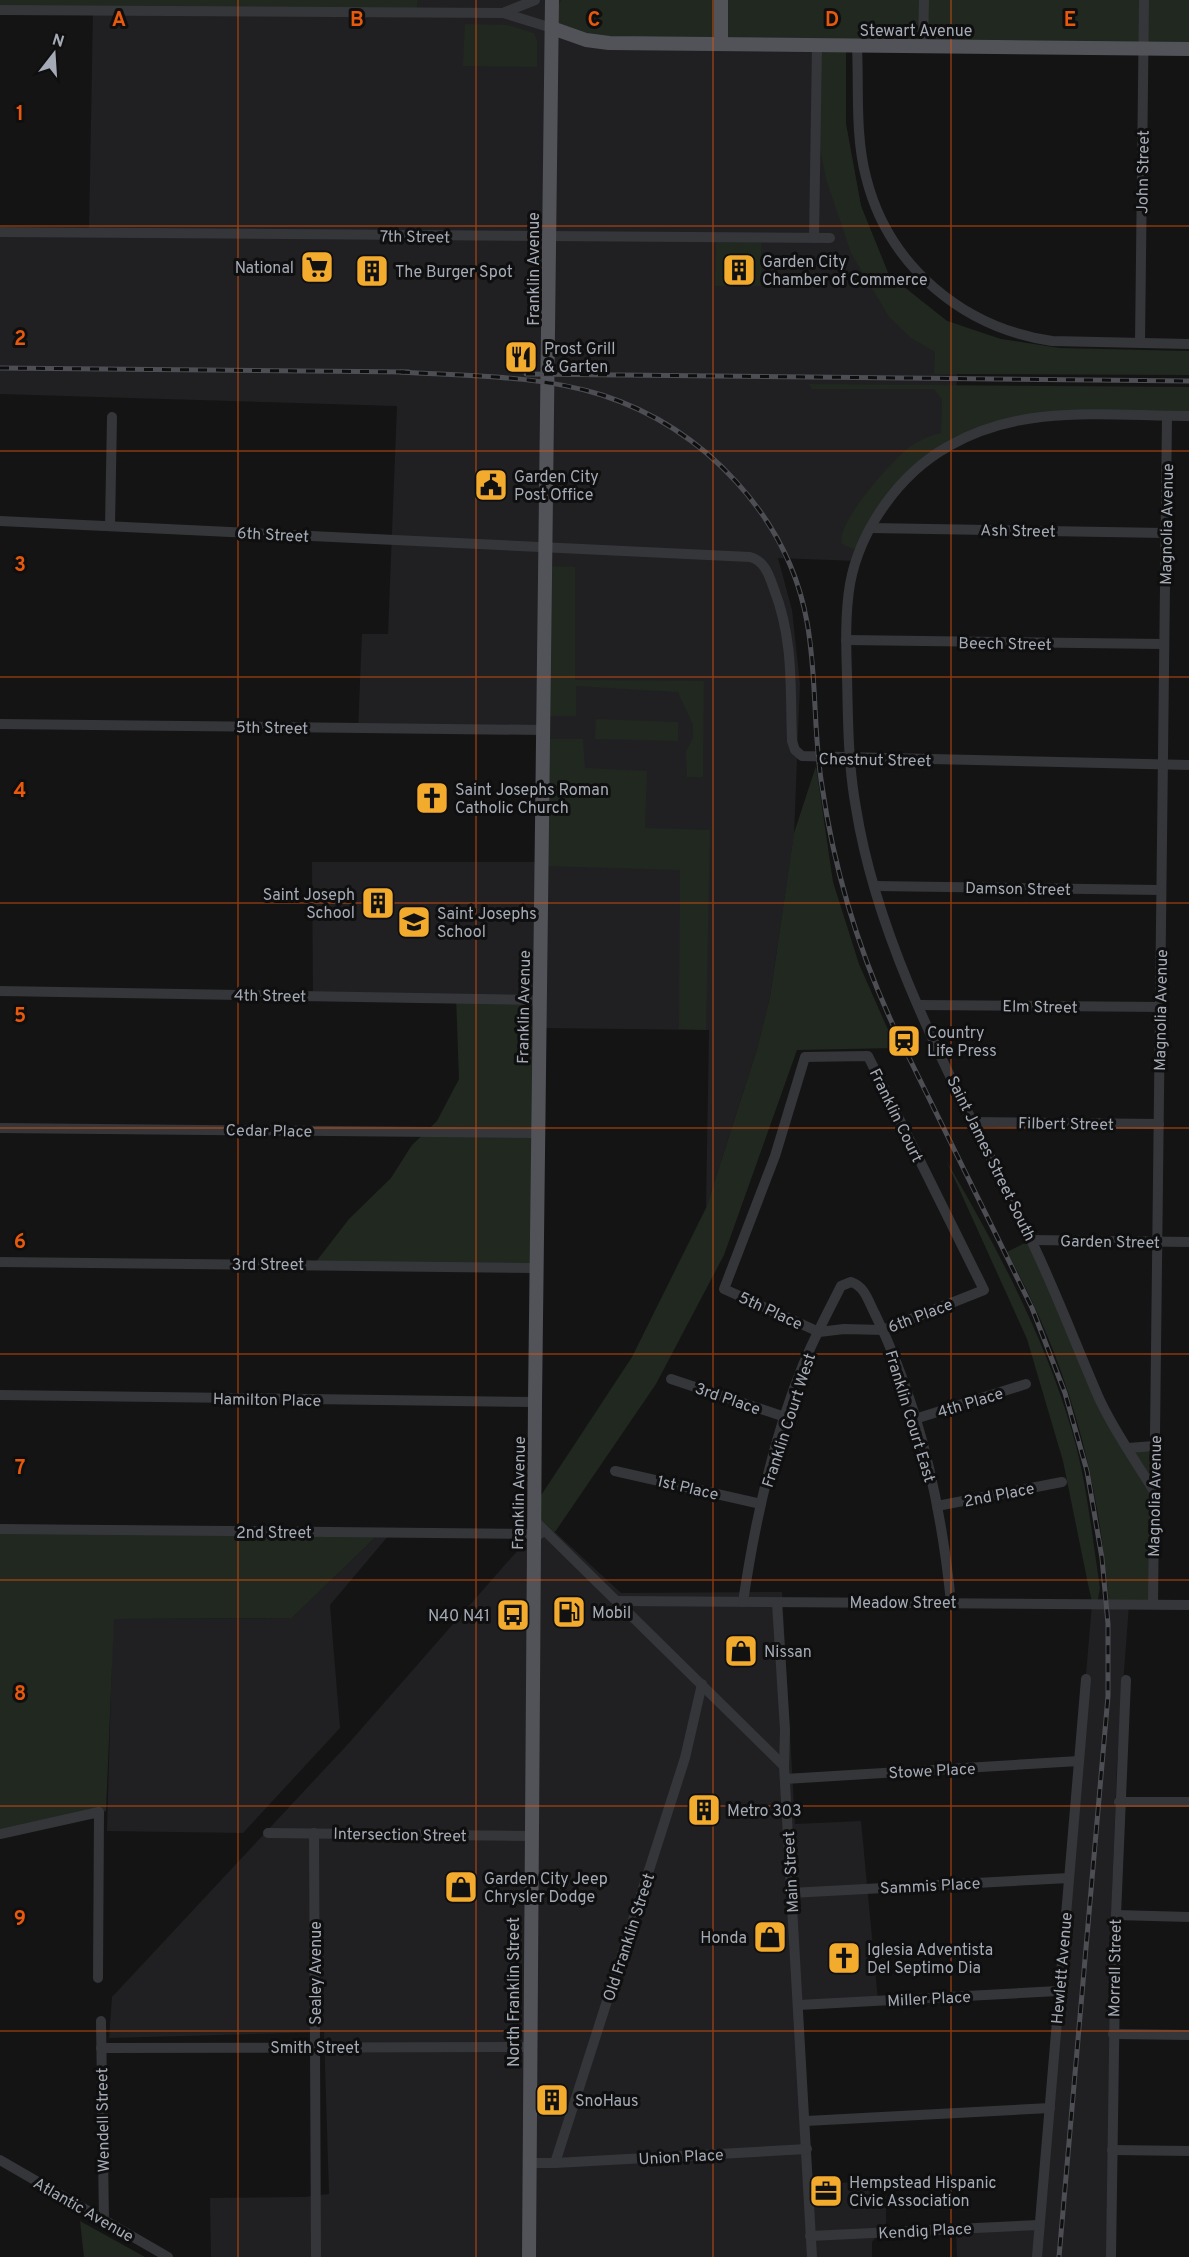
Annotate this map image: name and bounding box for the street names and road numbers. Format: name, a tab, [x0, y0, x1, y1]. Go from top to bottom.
street label: Stewart Avenue	[860, 22, 972, 42]
street label: John Street	[1133, 130, 1155, 214]
street label: Franklin Avenue	[525, 212, 545, 326]
street label: 7th Street	[380, 227, 450, 249]
street label: Magnolia Avenue	[1157, 463, 1179, 585]
street label: Ash Street	[980, 521, 1056, 543]
street label: 6th Street	[236, 524, 309, 548]
street label: Beech Street	[958, 634, 1052, 656]
street label: 5th Street	[236, 718, 308, 740]
street label: Chestnut Street	[818, 750, 931, 772]
street label: Damson Street	[965, 879, 1071, 901]
street label: Magnolia Avenue	[1151, 949, 1173, 1071]
street label: Franklin Avenue	[514, 950, 536, 1064]
street label: 4th Street	[234, 986, 306, 1008]
street label: Elm Street	[1002, 997, 1078, 1019]
street label: Franklin Court	[864, 1066, 927, 1166]
street label: Saint James Street South	[941, 1073, 1039, 1245]
street label: Filbert Street	[1018, 1114, 1114, 1136]
street label: Cedar Place	[226, 1121, 312, 1143]
street label: Garden Street	[1060, 1232, 1160, 1254]
street label: 3rd Street	[232, 1256, 304, 1276]
street label: 5th Place	[735, 1288, 805, 1335]
street label: 6th Place	[886, 1295, 956, 1338]
street label: Franklin Court East	[880, 1348, 939, 1485]
street label: Franklin Court West	[759, 1351, 821, 1490]
street label: 3rd Place	[692, 1379, 763, 1420]
street label: 4th Place	[935, 1384, 1006, 1423]
street label: Hamilton Place	[213, 1390, 321, 1412]
street label: Magnolia Avenue	[1145, 1435, 1167, 1557]
street label: Franklin Avenue	[509, 1436, 531, 1550]
street label: 1st Place	[655, 1472, 720, 1506]
street label: 2nd Place	[962, 1479, 1036, 1513]
street label: 2nd Street	[236, 1524, 312, 1544]
street label: Meadow Street	[849, 1594, 957, 1614]
street label: Stowe Place	[888, 1760, 976, 1784]
street label: Intersection Street	[333, 1825, 467, 1847]
street label: Main Street	[780, 1831, 804, 1913]
street label: Old Franklin Street	[600, 1871, 660, 2004]
street label: Sammis Place	[879, 1874, 981, 1900]
street label: Hewlett Avenue	[1048, 1911, 1078, 2025]
street label: North Franklin Street	[505, 1917, 525, 2067]
street label: Morrell Street	[1105, 1919, 1127, 2017]
street label: Sealey Avenue	[307, 1921, 327, 2025]
street label: Miller Place	[887, 1988, 971, 2012]
street label: Smith Street	[270, 2039, 360, 2059]
street label: Wendell Street	[93, 2067, 115, 2173]
street label: Union Place	[638, 2146, 724, 2170]
street label: Atlantic Avenue	[29, 2174, 137, 2247]
street label: Kendig Place	[878, 2220, 972, 2244]

